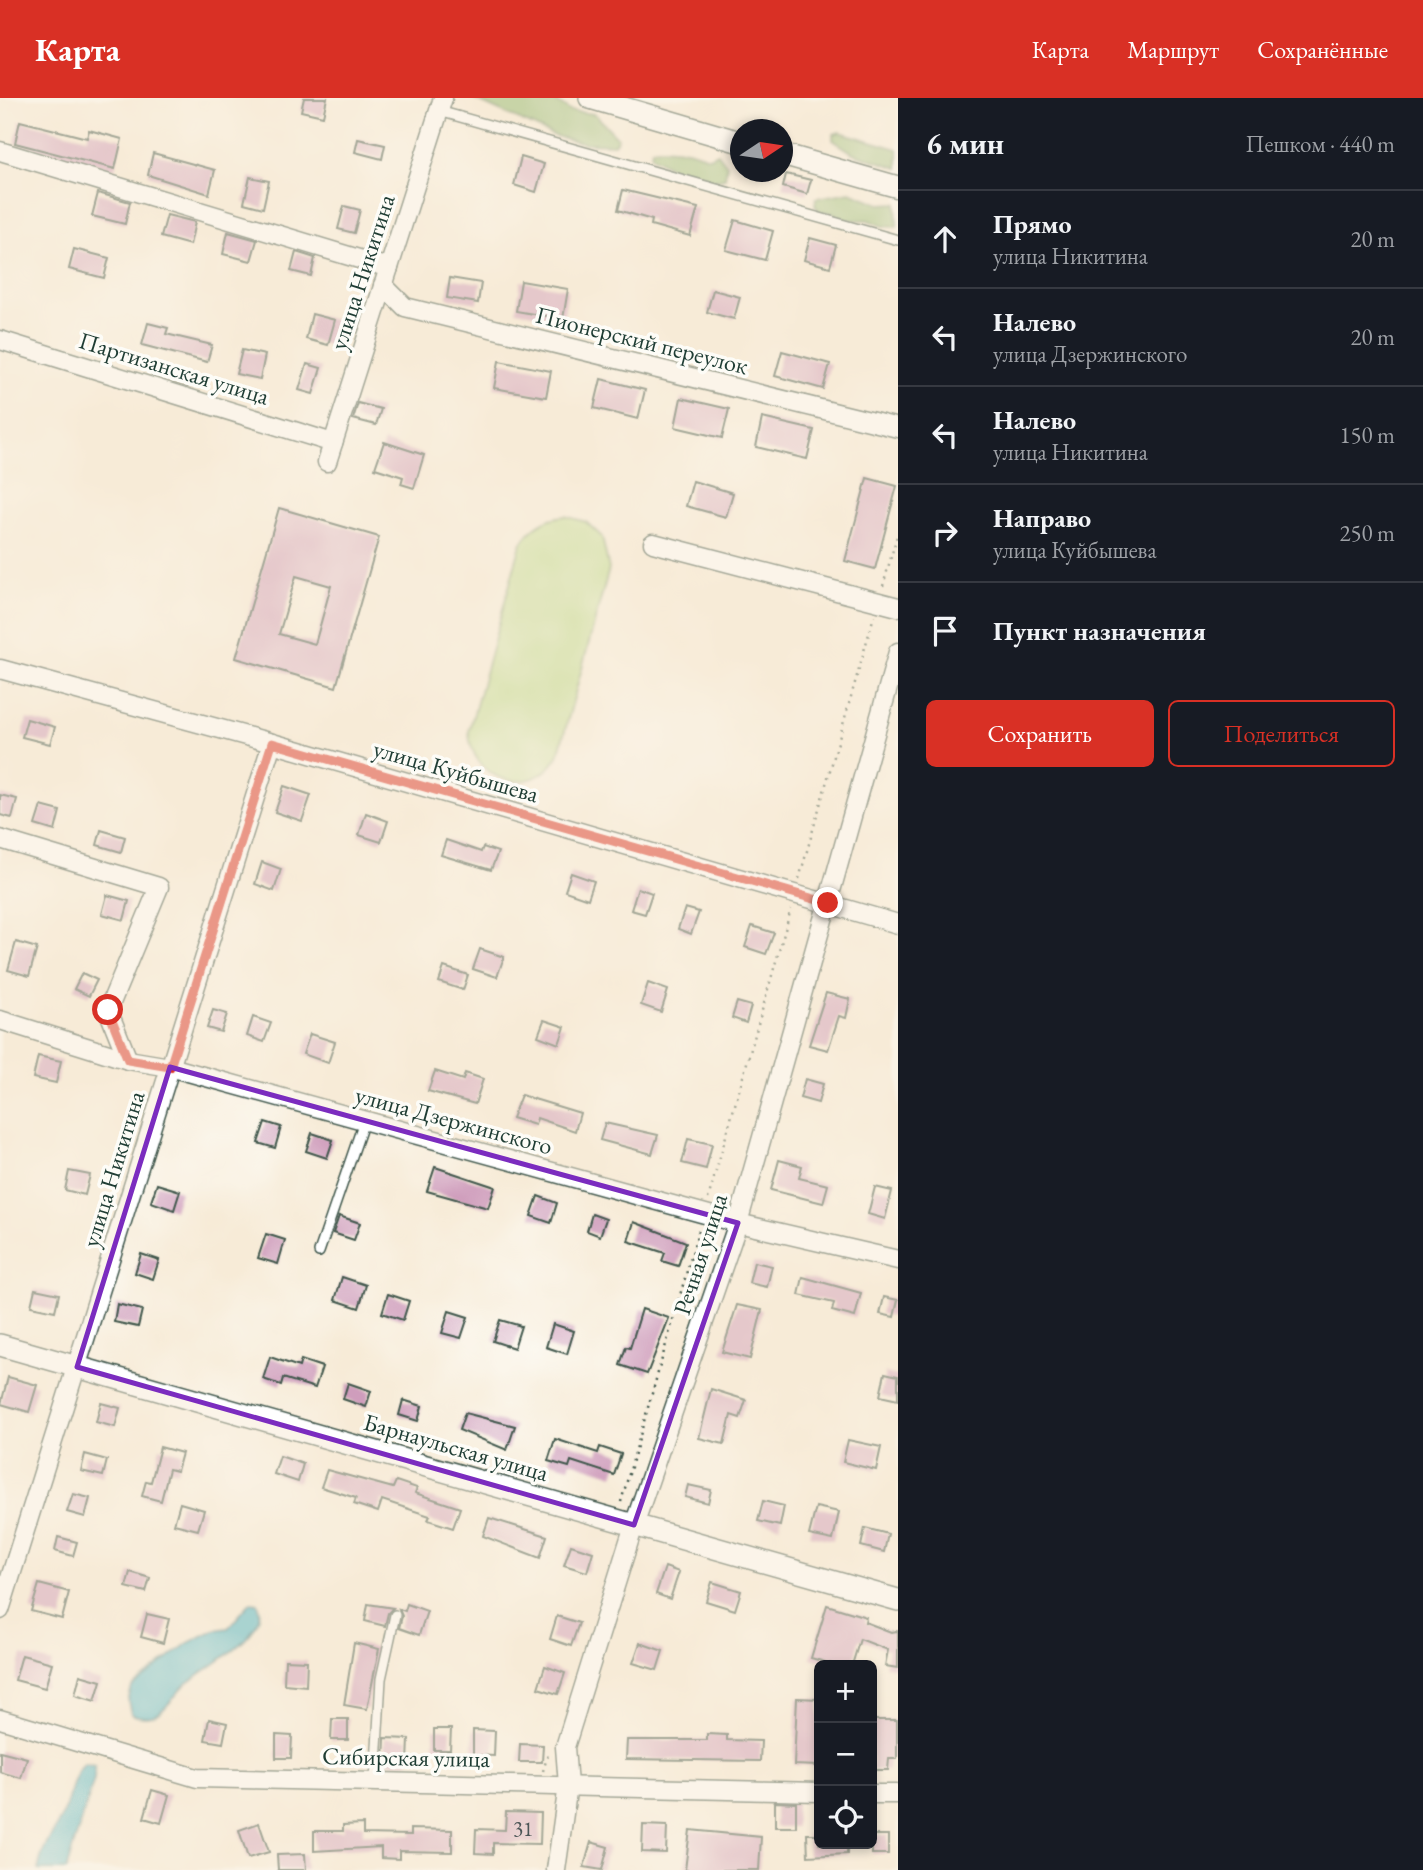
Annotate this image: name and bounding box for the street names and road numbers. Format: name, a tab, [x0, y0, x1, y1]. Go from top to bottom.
street label: улица Никитина	[322, 190, 402, 354]
street label: Пионерский переулок	[533, 299, 752, 382]
street label: Партизанская улица	[75, 324, 273, 412]
street label: улица Куйбышева	[370, 733, 543, 810]
street label: улица Дзержинского	[352, 1079, 556, 1161]
street label: улица Никитина	[75, 1087, 152, 1251]
street label: Речная улица	[666, 1189, 734, 1319]
street label: Барнаульская улица	[360, 1406, 552, 1488]
street label: Сибирская улица	[322, 1740, 491, 1774]

